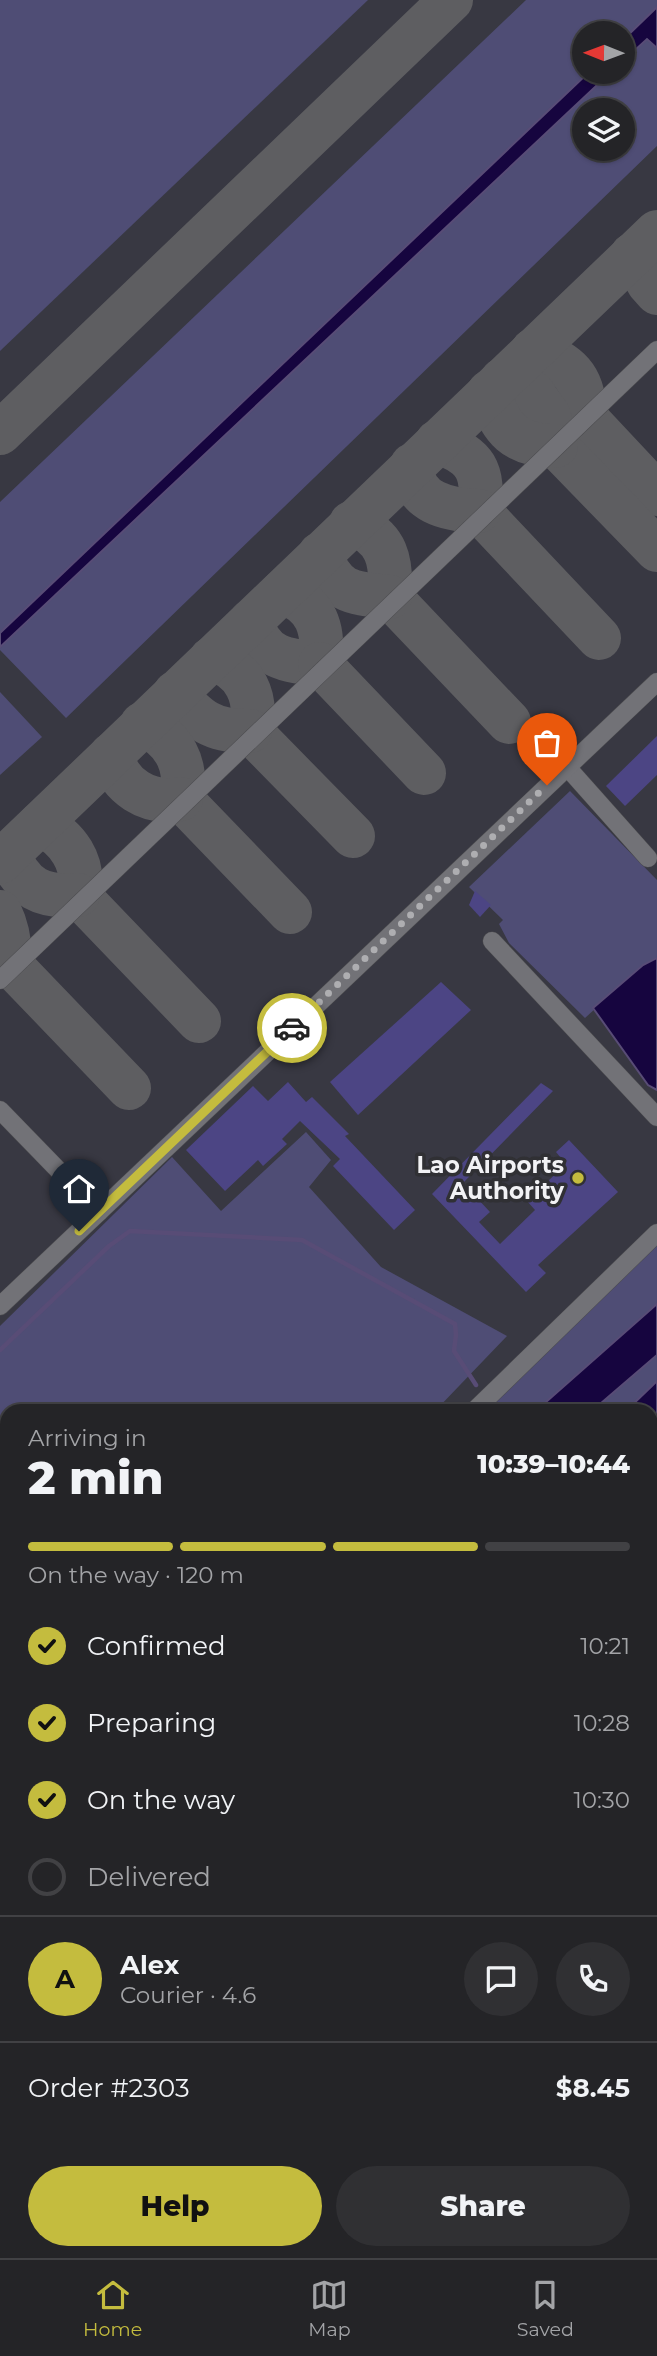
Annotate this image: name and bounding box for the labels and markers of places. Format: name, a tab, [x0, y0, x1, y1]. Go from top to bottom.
pin	[517, 713, 577, 785]
place label: Lao Airports Authority	[416, 1151, 564, 1205]
pin	[49, 1159, 109, 1231]
marker: Lao Airports Authority	[570, 1170, 586, 1186]

